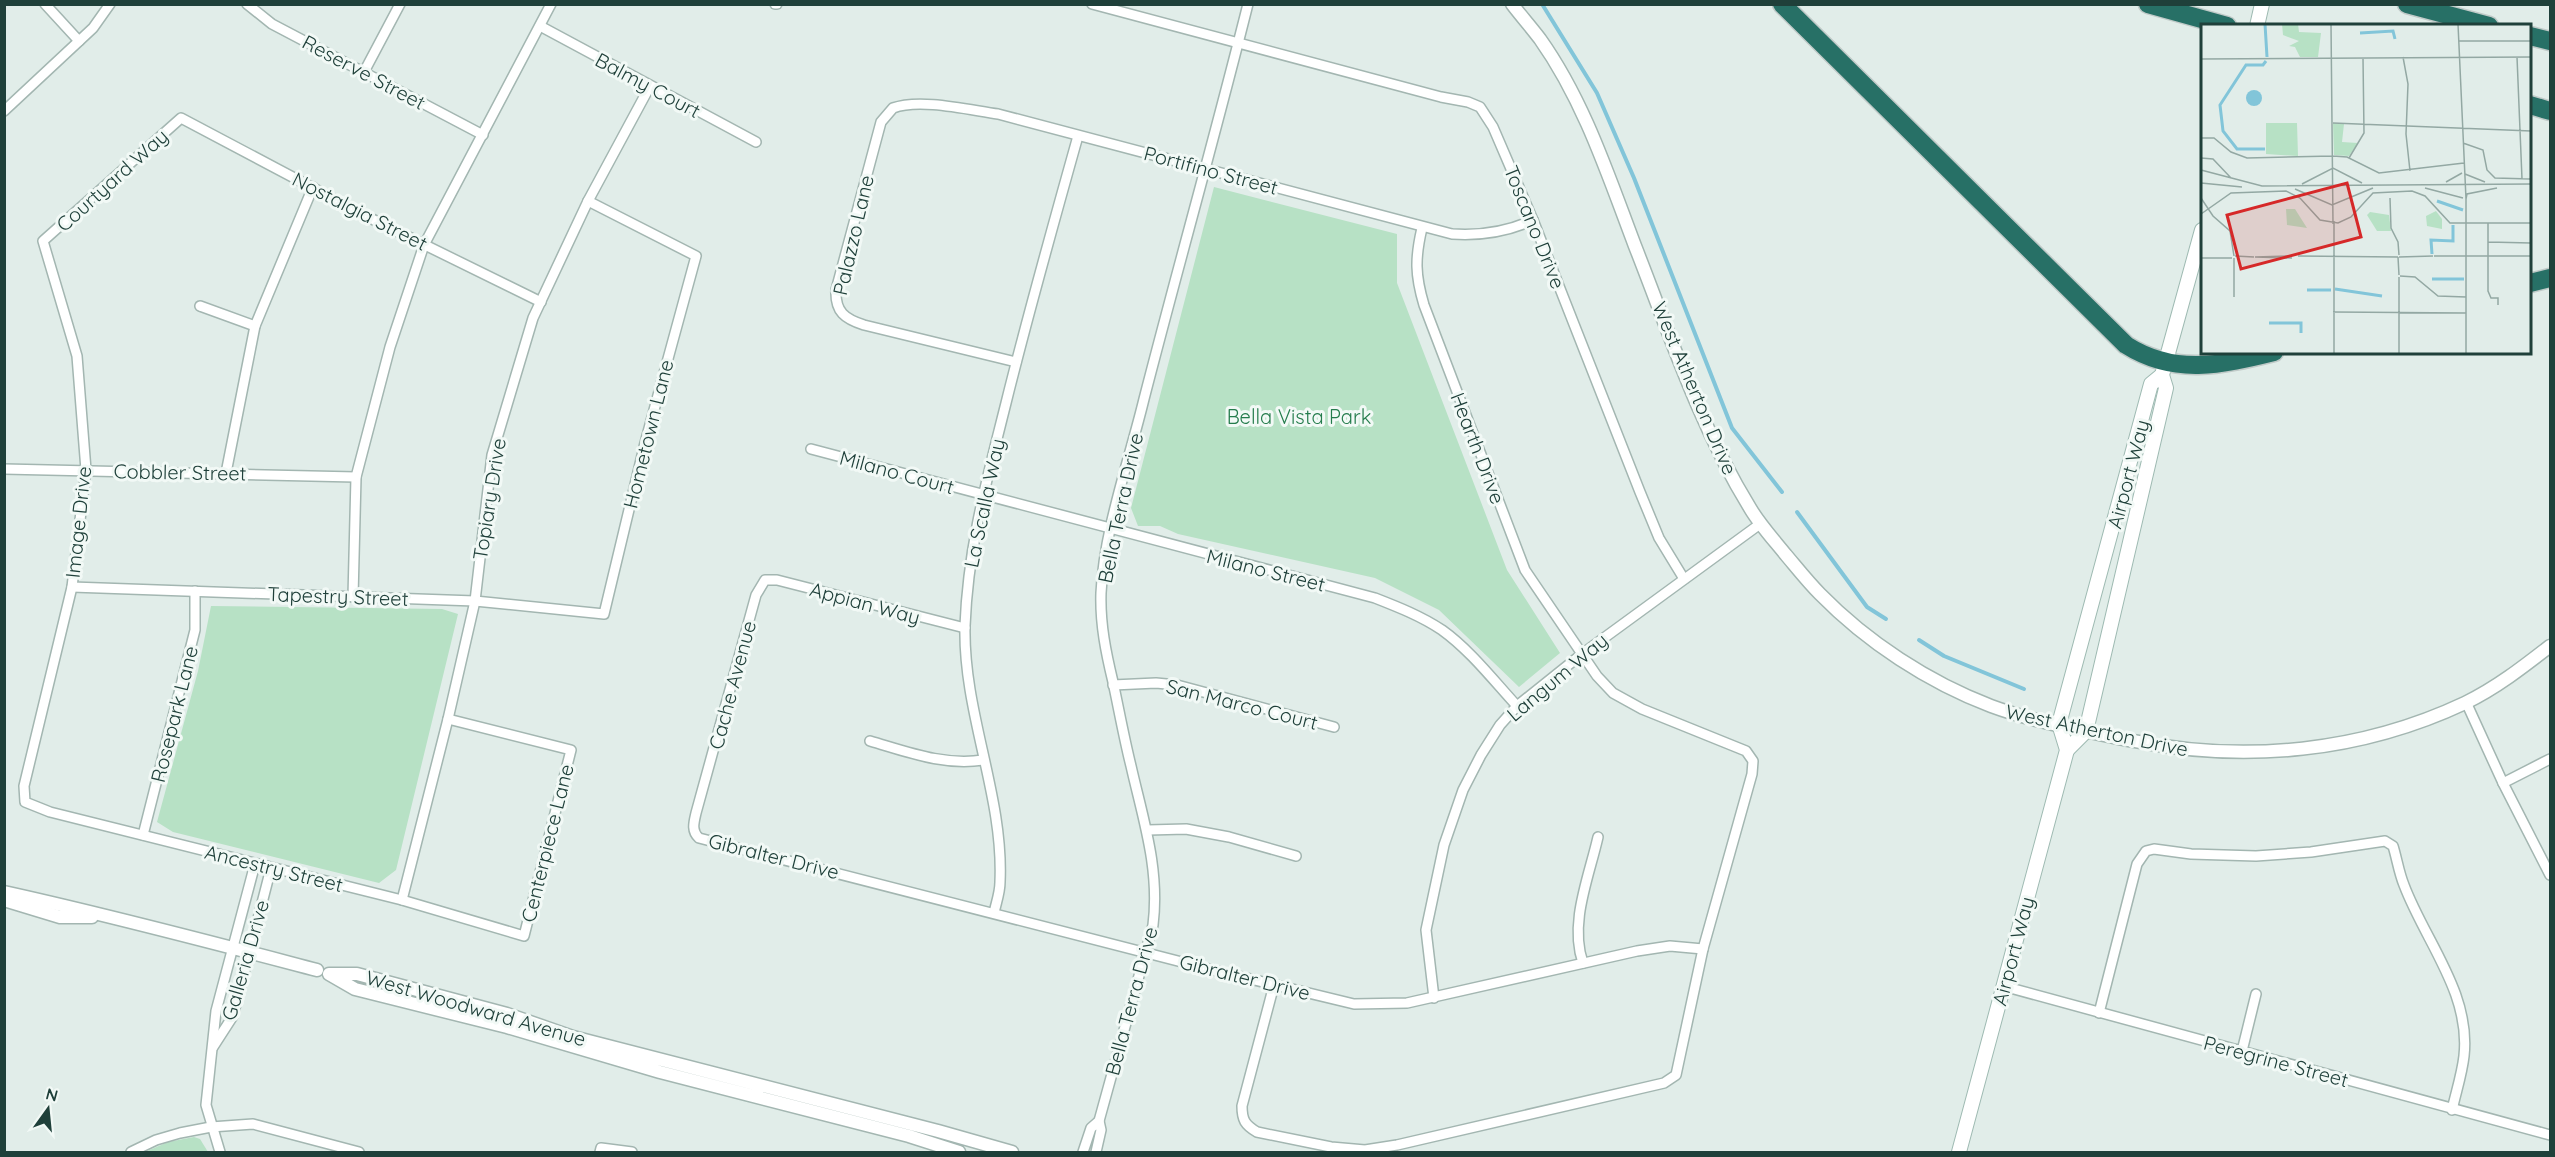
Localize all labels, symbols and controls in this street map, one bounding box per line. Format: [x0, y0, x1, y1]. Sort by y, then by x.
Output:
inset map [2201, 24, 2531, 354]
street label: Reserve Street [298, 29, 430, 115]
street label: Balmy Court [591, 47, 705, 123]
street label: Courtyard Way [51, 123, 173, 237]
street label: Portifino Street [1141, 140, 1281, 200]
street label: Toscano Drive [1499, 162, 1571, 292]
street label: Nostalgia Street [288, 166, 432, 256]
street label: Palazzo Lane [827, 172, 879, 298]
street label: West Atherton Drive [1647, 298, 1743, 478]
street label: Hometown Lane [617, 357, 679, 511]
street label: Hearth Drive [1445, 389, 1511, 507]
park label: Bella Vista Park [1227, 404, 1371, 429]
street label: Airport Way [2101, 417, 2155, 531]
street label: Bella Terra Drive [1092, 431, 1148, 585]
street label: Topiary Drive [467, 436, 511, 562]
street label: La Scalla Way [958, 436, 1010, 570]
street label: Milano Court [837, 445, 957, 499]
street label: Cobbler Street [113, 458, 247, 486]
street label: Image Drive [60, 465, 96, 579]
street label: Milano Street [1204, 543, 1328, 597]
street label: Appian Way [807, 576, 923, 630]
street label: Tapestry Street [267, 581, 409, 611]
street label: Cache Avenue [703, 618, 761, 752]
street label: Langum Way [1501, 627, 1613, 727]
street label: Rosepark Lane [145, 643, 203, 785]
street label: San Marco Court [1164, 673, 1321, 735]
street label: West Atherton Drive [2004, 698, 2190, 762]
street label: Centerpiece Lane [515, 761, 579, 925]
street label: Gibralter Drive [706, 828, 842, 884]
street label: Ancestry Street [202, 839, 346, 897]
street label: Airport Way [1986, 894, 2040, 1008]
street label: Galleria Drive [216, 897, 274, 1023]
street label: Bella Terra Drive [1099, 924, 1163, 1078]
street label: Gibralter Drive [1177, 949, 1313, 1005]
street label: West Woodward Avenue [363, 965, 589, 1051]
street label: Peregrine Street [2201, 1030, 2351, 1092]
north arrow [18, 1079, 78, 1139]
text: N [44, 1083, 60, 1106]

